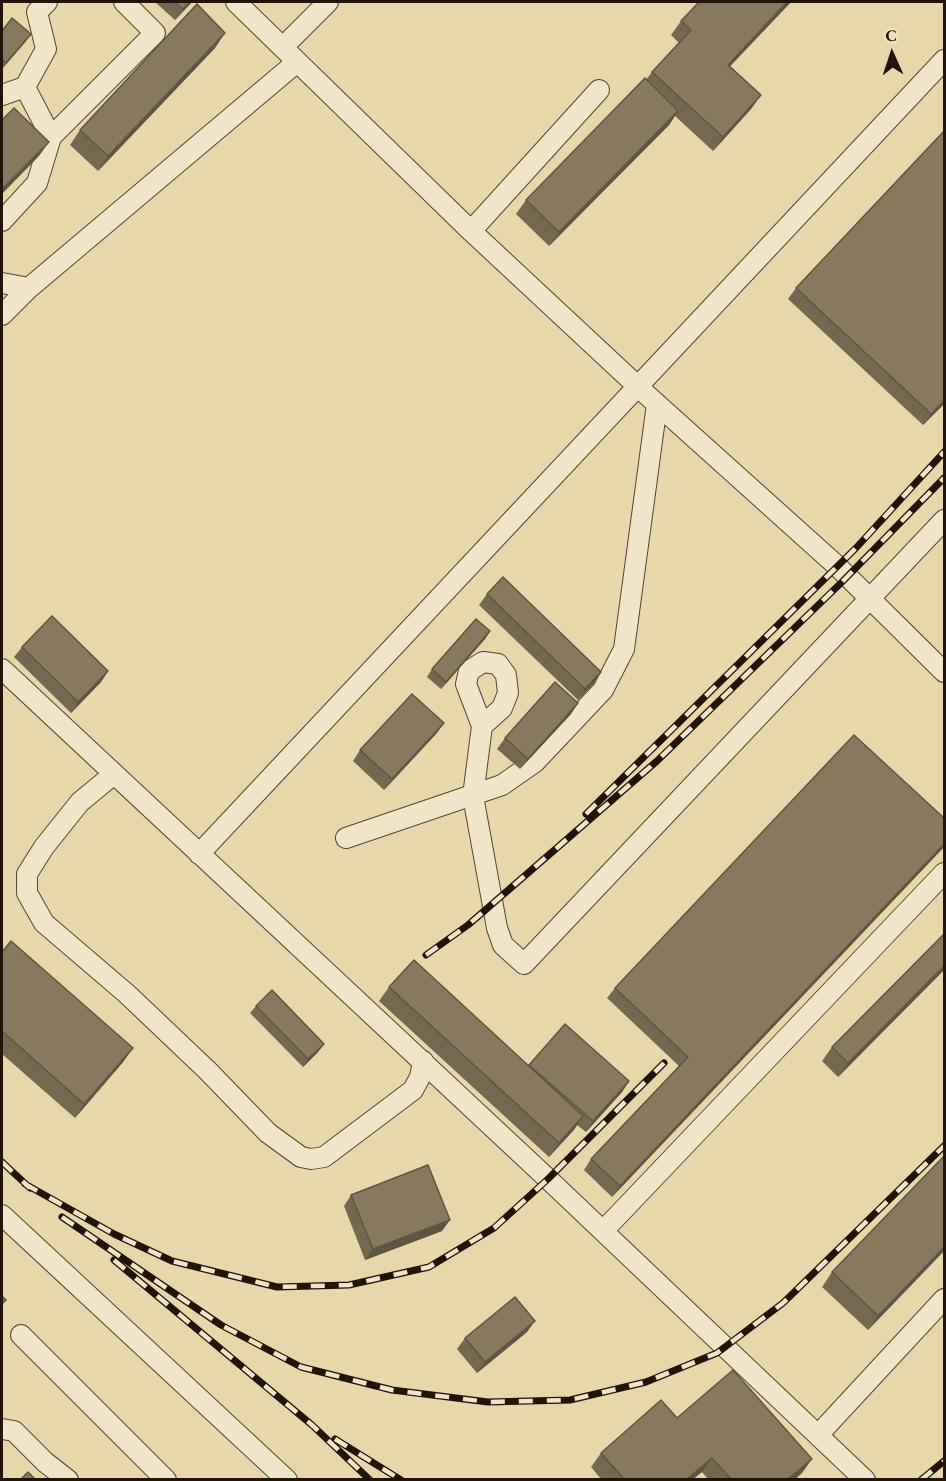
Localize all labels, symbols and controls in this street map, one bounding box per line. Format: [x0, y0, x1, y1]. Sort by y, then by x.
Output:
north arrow [862, 24, 922, 84]
text: С [885, 25, 897, 46]

